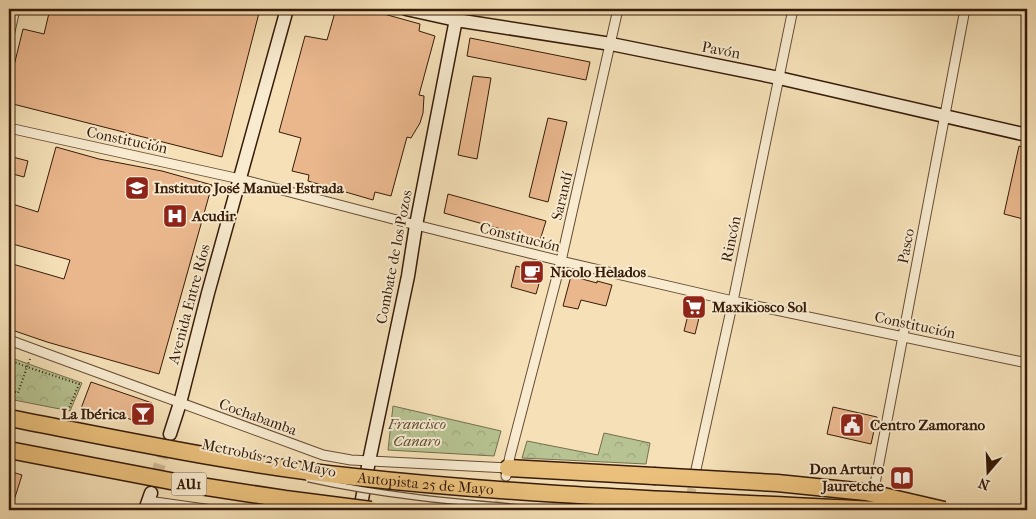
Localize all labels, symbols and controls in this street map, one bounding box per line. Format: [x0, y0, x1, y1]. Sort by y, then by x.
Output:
street label: Pavón [700, 37, 742, 63]
street label: Constitución [85, 123, 169, 157]
street label: Sarandí [548, 169, 576, 222]
school or university icon: Instituto José Manuel Estrada [124, 175, 150, 201]
place label: Instituto José Manuel Estrada [154, 179, 345, 197]
street label: Combate de los Pozos [372, 188, 416, 326]
hospital icon: Acudir [162, 203, 188, 229]
place label: Acudir [191, 207, 236, 225]
street label: Rincón [717, 214, 745, 264]
street label: Constitución [478, 218, 562, 256]
street label: Pasco [894, 226, 918, 265]
street label: Avenida Entre Ríos [164, 241, 214, 367]
cafe icon: Nicolo Helados [519, 259, 545, 285]
place label: Nicolo Helados [550, 263, 646, 281]
supermarket icon: Maxikiosco Sol [681, 294, 707, 320]
place label: Maxikiosco Sol [711, 298, 808, 316]
street label: Constitución [873, 308, 957, 342]
street label: Cochabamba [217, 395, 300, 440]
bar icon: La Ibérica [130, 401, 156, 427]
place label: La Ibérica [61, 405, 127, 423]
public building icon: Centro Zamorano [839, 412, 865, 438]
park label: Francisco Canaro [387, 415, 446, 450]
place label: Centro Zamorano [870, 416, 986, 434]
street label: Metrobús 25 de Mayo [200, 435, 338, 481]
north arrow [964, 446, 1014, 496]
place label: Don Arturo Jauretche [809, 460, 885, 495]
library icon: Don Arturo Jauretche [889, 465, 915, 491]
street label: Autopista 25 de Mayo [356, 468, 495, 499]
road number: AU1 [172, 472, 206, 496]
text: N [976, 474, 992, 494]

